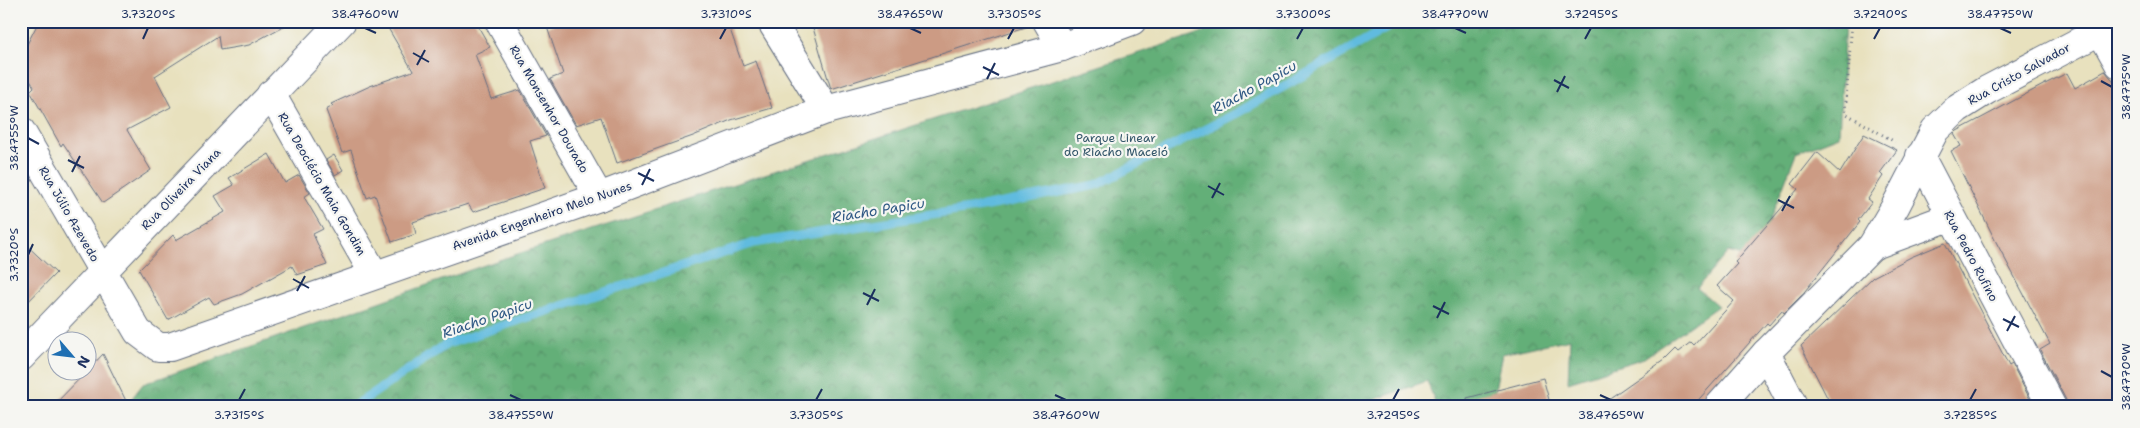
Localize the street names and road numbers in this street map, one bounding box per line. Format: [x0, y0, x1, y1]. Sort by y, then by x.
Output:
street label: Rua Cristo Salvador [1965, 39, 2073, 109]
street label: Rua Monsenhor Dourado [506, 42, 592, 176]
street label: Rua Deoclécio Maia Gondim [274, 110, 370, 258]
street label: Rua Oliveira Viana [138, 144, 225, 233]
street label: Rua Júlio Azevedo [35, 163, 103, 265]
street label: Avenida Engenheiro Melo Nunes [450, 178, 634, 254]
street label: Rua Pedro Rufino [1940, 208, 2002, 304]

